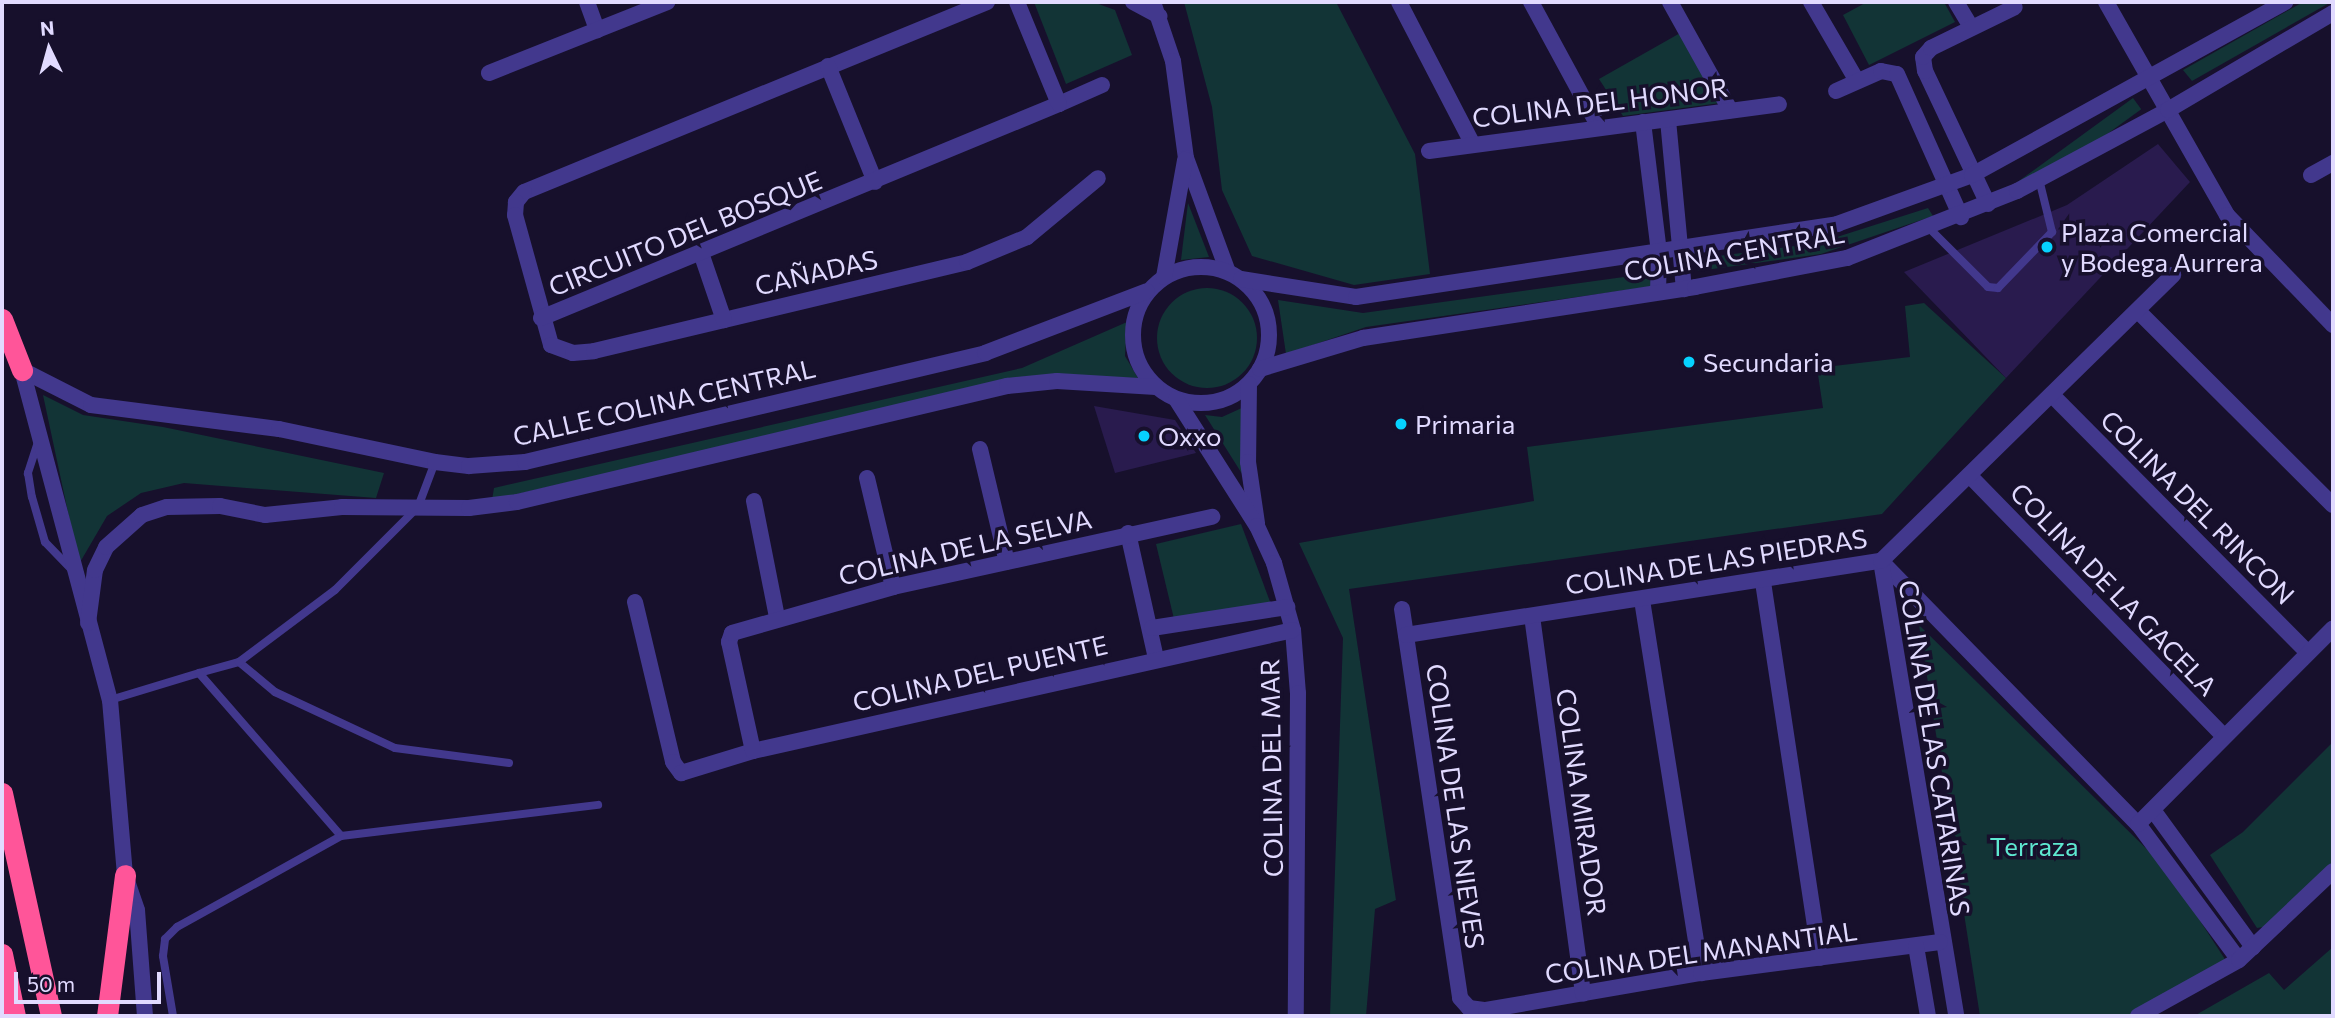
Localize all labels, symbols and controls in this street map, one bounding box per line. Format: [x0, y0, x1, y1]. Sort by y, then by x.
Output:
north arrow [14, 14, 84, 84]
text: N [39, 16, 55, 40]
street label: COLINA DEL HONOR [1470, 71, 1730, 133]
street label: CIRCUITO DEL BOSQUE [544, 164, 826, 302]
place label: Plaza Comercial y Bodega Aurrera [2061, 216, 2263, 278]
street label: COLINA CENTRAL [1621, 217, 1847, 287]
marker: Plaza Comercial y Bodega Aurrera [2039, 239, 2055, 255]
street label: CAÑADAS [752, 243, 880, 301]
place label: Secundaria [1703, 346, 1834, 378]
street label: CALLE COLINA CENTRAL [510, 352, 818, 452]
marker: Secundaria [1681, 354, 1697, 370]
street label: COLINA DEL RINCON [2095, 404, 2301, 610]
place label: Primaria [1415, 408, 1515, 440]
marker: Primaria [1393, 416, 1409, 432]
place label: Oxxo [1158, 420, 1222, 452]
marker: Oxxo [1136, 428, 1152, 444]
street label: COLINA DE LA GACELA [2004, 476, 2224, 702]
street label: COLINA DE LA SELVA [836, 503, 1094, 591]
street label: COLINA DE LAS PIEDRAS [1563, 522, 1869, 600]
street label: COLINA DE LAS CATARINAS [1893, 578, 1977, 918]
street label: COLINA DEL PUENTE [850, 628, 1110, 718]
street label: COLINA DEL MAR [1253, 659, 1289, 877]
street label: COLINA DE LAS NIEVES [1421, 662, 1491, 950]
street label: COLINA MIRADOR [1551, 686, 1613, 918]
park label: Terraza [1989, 830, 2079, 862]
street label: COLINA DEL MANANTIAL [1543, 915, 1859, 989]
scale bar [18, 958, 164, 1002]
text: 50 m [27, 971, 75, 996]

